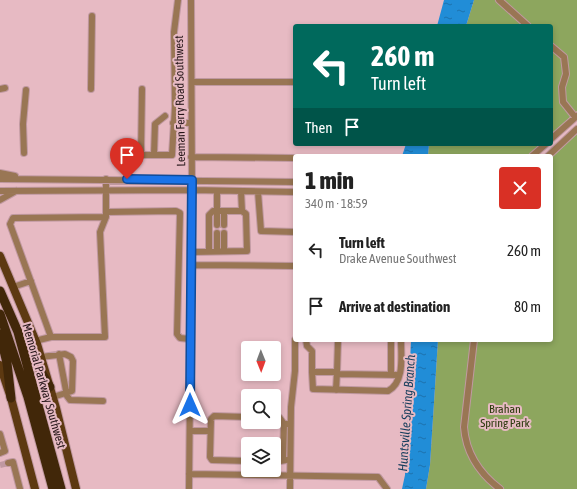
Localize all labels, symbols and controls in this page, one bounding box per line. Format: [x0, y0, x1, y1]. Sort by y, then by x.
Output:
street label: Leeman Ferry Road Southwest [172, 35, 188, 167]
icon: left [305, 40, 357, 92]
text: 260 m [371, 40, 434, 72]
text: Turn left [371, 73, 426, 94]
icon: arrive [341, 116, 363, 138]
text: Then [305, 119, 333, 136]
pin [110, 138, 144, 179]
icon: arrive [116, 144, 138, 166]
text: 1 min [305, 167, 354, 194]
button: close [499, 167, 541, 209]
text: 340 m · 18:59 [305, 196, 368, 211]
text: Turn left [339, 234, 385, 251]
icon: left [305, 239, 327, 261]
text: 260 m [507, 242, 541, 259]
text: Drake Avenue Southwest [339, 251, 457, 266]
icon: arrive [305, 295, 327, 317]
text: Arrive at destination [339, 298, 450, 315]
text: 80 m [514, 298, 541, 315]
street label: Memorial Parkway Southwest [19, 322, 69, 451]
north arrow [241, 341, 281, 381]
map controls [241, 341, 281, 477]
water label: Huntsville Spring Branch [395, 354, 418, 472]
position arrow [169, 384, 211, 426]
button: search [241, 389, 281, 429]
park label: Brahan Spring Park [480, 402, 531, 430]
button: layers [241, 437, 281, 477]

